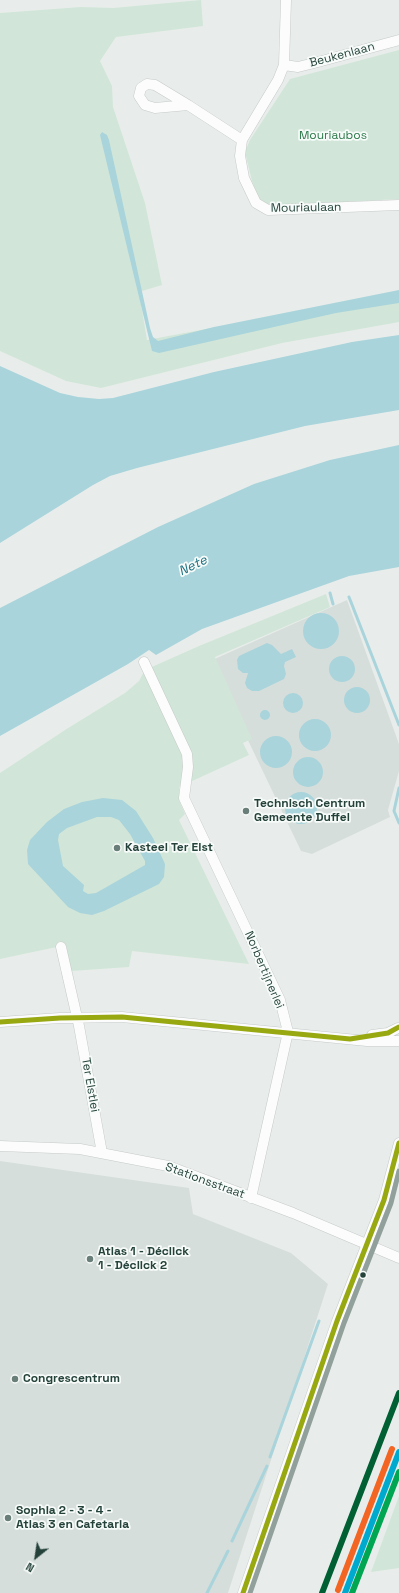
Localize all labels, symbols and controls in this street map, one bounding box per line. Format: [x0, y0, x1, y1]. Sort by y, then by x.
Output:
street label: Beukenlaan [308, 39, 376, 71]
park label: Mouriaubos [299, 129, 367, 143]
street label: Mouriaulaan [270, 200, 342, 216]
water label: Nete [176, 553, 210, 579]
place label: Technisch Centrum Gemeente Duffel [254, 797, 365, 825]
marker: Technisch Centrum Gemeente Duffel [241, 806, 251, 816]
place label: Kasteel Ter Elst [125, 841, 213, 855]
marker: Kasteel Ter Elst [112, 843, 122, 853]
street label: Norbertijnerlei [241, 929, 287, 1011]
street label: Ter Elstlei [78, 1057, 102, 1113]
street label: Stationsstraat [163, 1160, 247, 1202]
place label: Atlas 1 - Déclick 1 - Déclick 2 [98, 1245, 189, 1273]
marker: Atlas 1 - Déclick 1 - Déclick 2 [85, 1254, 95, 1264]
unlabelled marker [358, 1270, 368, 1280]
place label: Congrescentrum [23, 1372, 120, 1386]
marker: Congrescentrum [10, 1374, 20, 1384]
place label: Sophia 2 - 3 - 4 - Atlas 3 en Cafetaria [16, 1504, 129, 1532]
marker: Sophia 2 - 3 - 4 - Atlas 3 en Cafetaria [3, 1513, 13, 1523]
north arrow [16, 1537, 56, 1577]
text: N [23, 1559, 37, 1575]

